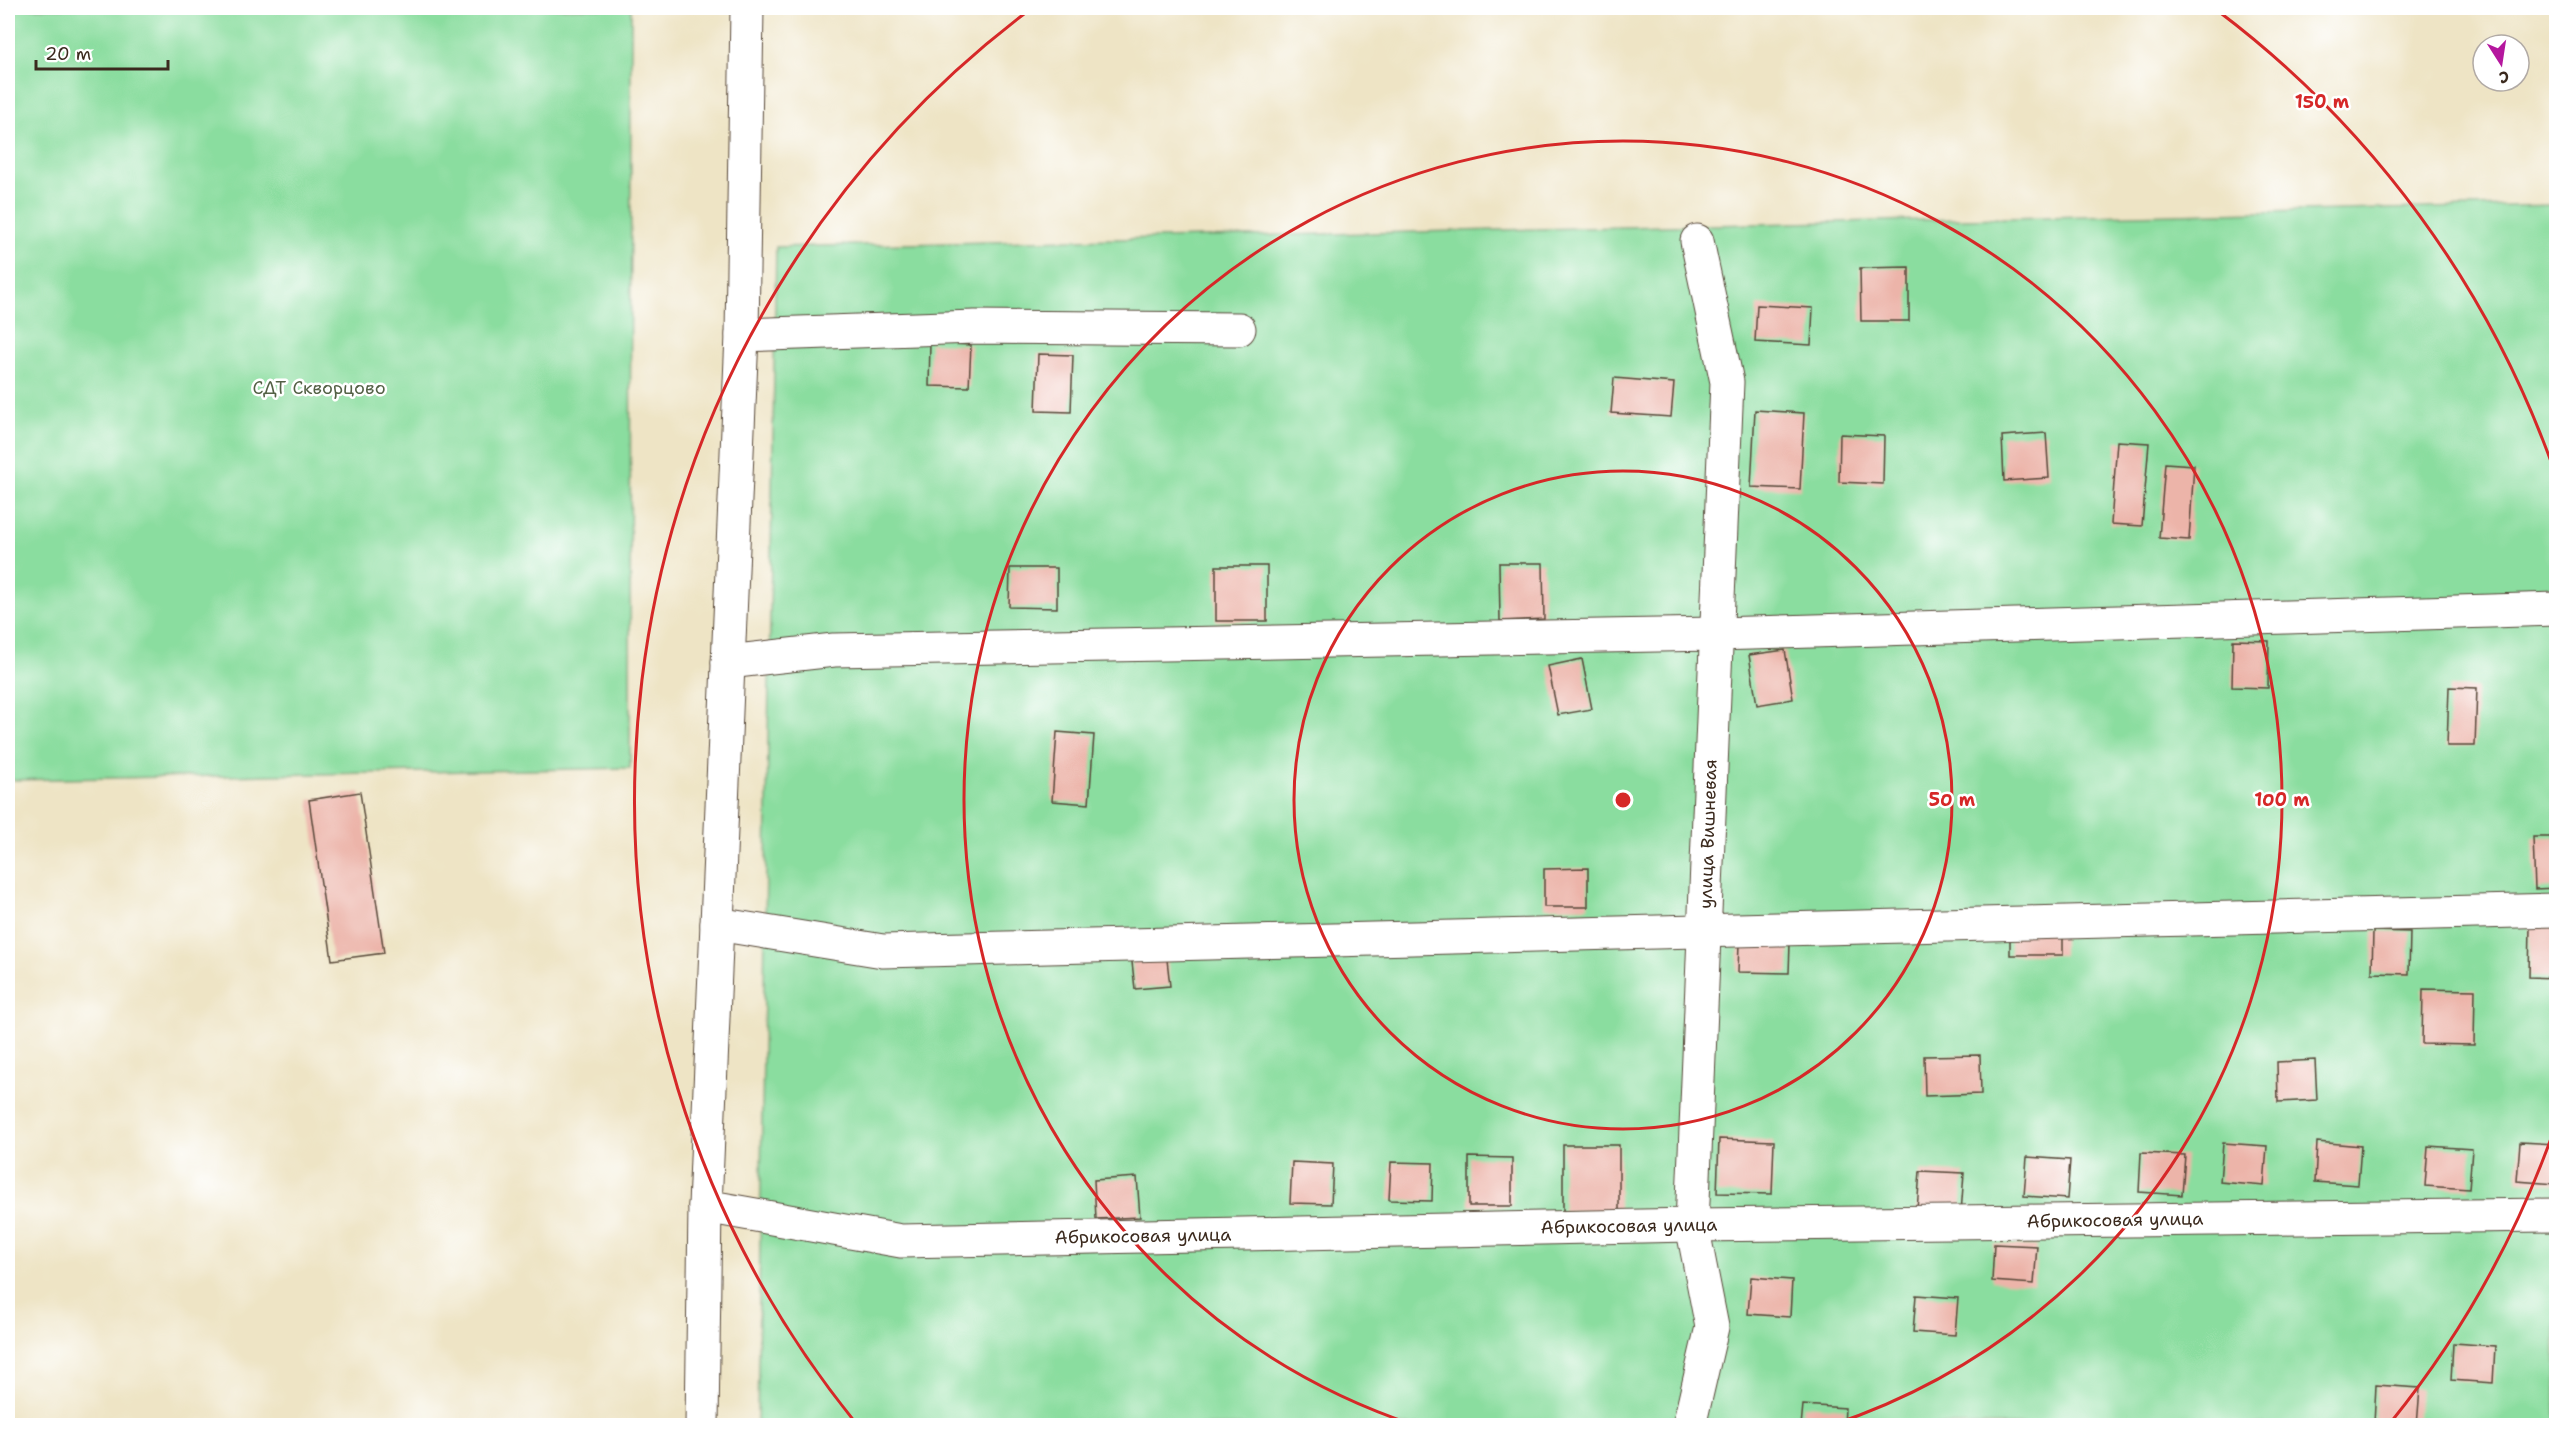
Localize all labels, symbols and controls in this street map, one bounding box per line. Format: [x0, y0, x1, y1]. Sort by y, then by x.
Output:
scale bar [36, 33, 168, 71]
north arrow [2471, 33, 2531, 93]
text: 20 m [45, 42, 91, 66]
text: С [2497, 66, 2511, 89]
text: 150 m [2295, 90, 2350, 114]
park label: СДТ Скворцово [252, 376, 386, 400]
street label: улица Вишневая [1693, 759, 1723, 909]
text: 50 m [1929, 788, 1976, 812]
text: 100 m [2254, 788, 2310, 812]
centre of rings [1613, 790, 1633, 810]
street label: Абрикосовая улица [2026, 1206, 2204, 1234]
street label: Абрикосовая улица [1540, 1212, 1718, 1240]
street label: Абрикосовая улица [1054, 1222, 1232, 1250]

